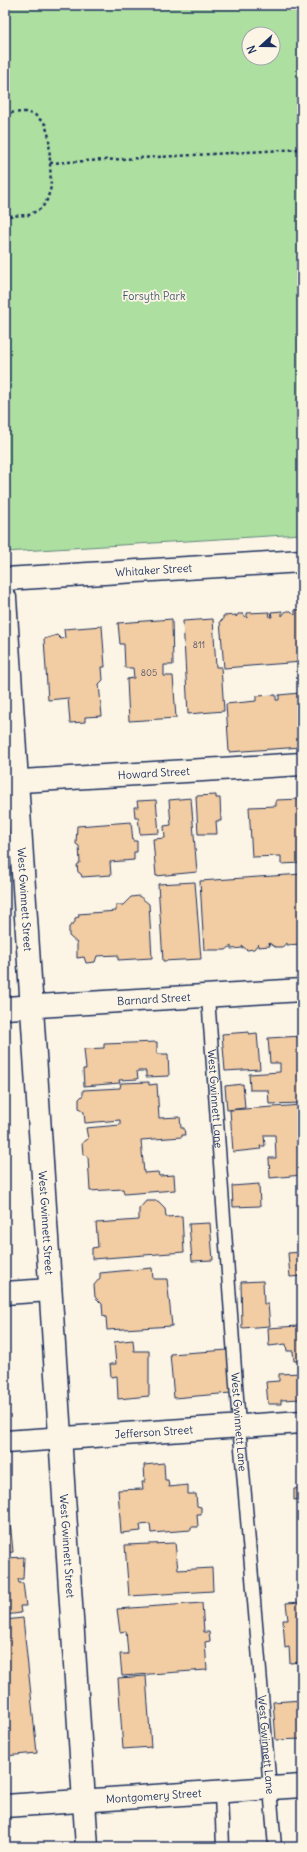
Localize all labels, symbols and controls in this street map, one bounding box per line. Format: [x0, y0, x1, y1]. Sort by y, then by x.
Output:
north arrow [241, 26, 281, 66]
text: N [244, 44, 260, 56]
park label: Forsyth Park [122, 289, 186, 303]
street label: Whitaker Street [115, 561, 193, 579]
house number: 811 [193, 639, 205, 650]
house number: 805 [141, 667, 157, 678]
street label: Howard Street [117, 764, 190, 782]
street label: West Gwinnett Street [14, 847, 35, 952]
street label: Barnard Street [117, 990, 191, 1008]
street label: West Gwinnett Lane [205, 1049, 226, 1149]
street label: West Gwinnett Street [36, 1170, 56, 1275]
street label: West Gwinnett Lane [228, 1372, 250, 1472]
street label: Jefferson Street [114, 1422, 194, 1442]
street label: West Gwinnett Street [57, 1494, 78, 1599]
street label: West Gwinnett Lane [255, 1695, 277, 1795]
street label: Montgomery Street [105, 1786, 202, 1806]

